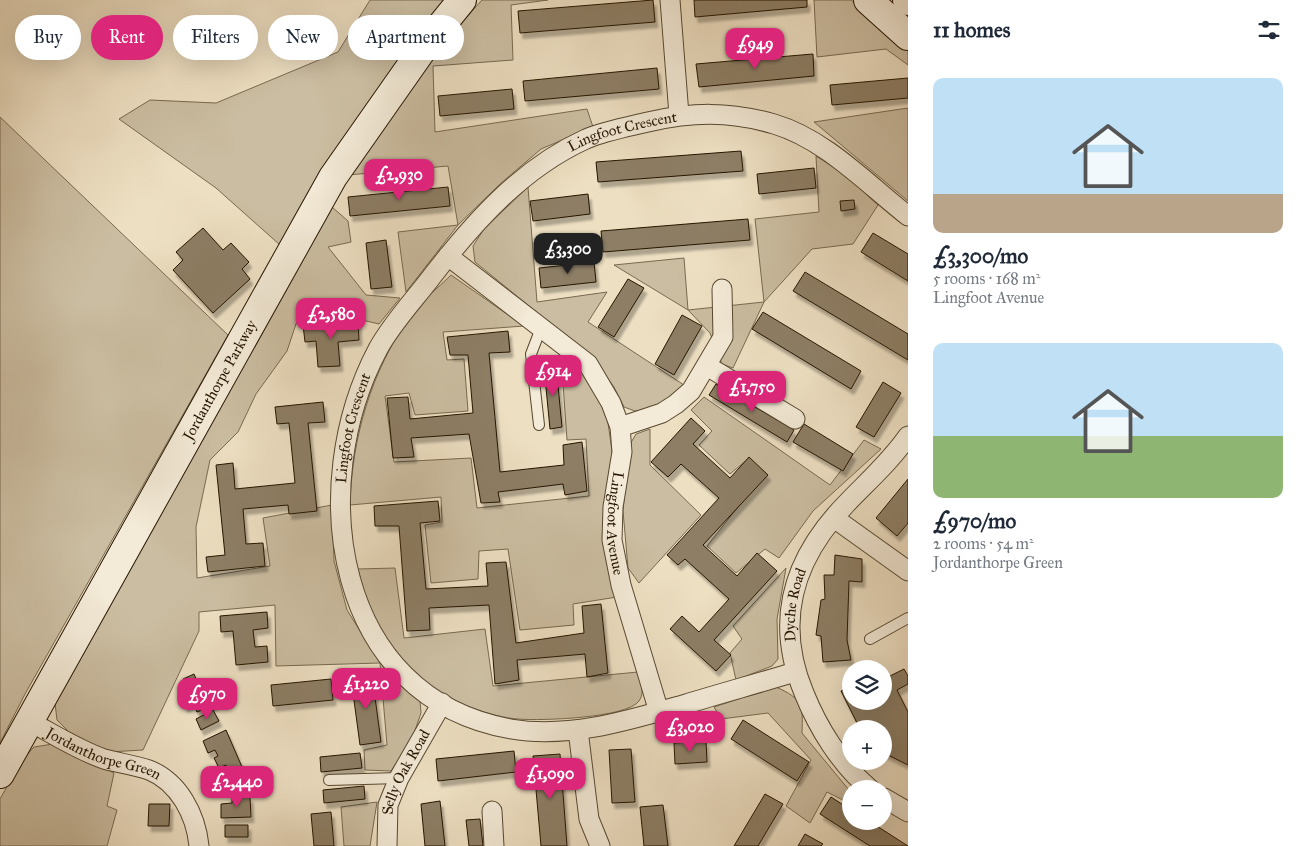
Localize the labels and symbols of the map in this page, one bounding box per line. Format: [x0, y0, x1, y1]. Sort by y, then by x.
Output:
pin: £949 [725, 28, 785, 70]
street label: Lingfoot Crescent [565, 108, 679, 155]
pin: £2,930 [358, 158, 440, 201]
pin: £3,300 [527, 232, 609, 275]
pin: £2,580 [290, 298, 372, 340]
street label: Jordanthorpe Parkway [178, 316, 261, 446]
pin: £914 [523, 354, 583, 397]
street label: Lingfoot Crescent [332, 370, 375, 484]
pin: £1,750 [711, 370, 793, 413]
street label: Lingfoot Avenue [603, 470, 628, 577]
street label: Dyche Road [781, 565, 810, 643]
pin: £1,220 [325, 668, 407, 710]
pin: £970 [177, 678, 237, 720]
pin: £3,020 [649, 710, 731, 753]
street label: Jordanthorpe Green [41, 722, 165, 783]
street label: Selly Oak Road [379, 726, 434, 815]
pin: £1,090 [509, 758, 591, 800]
pin: £2,440 [196, 766, 278, 808]

